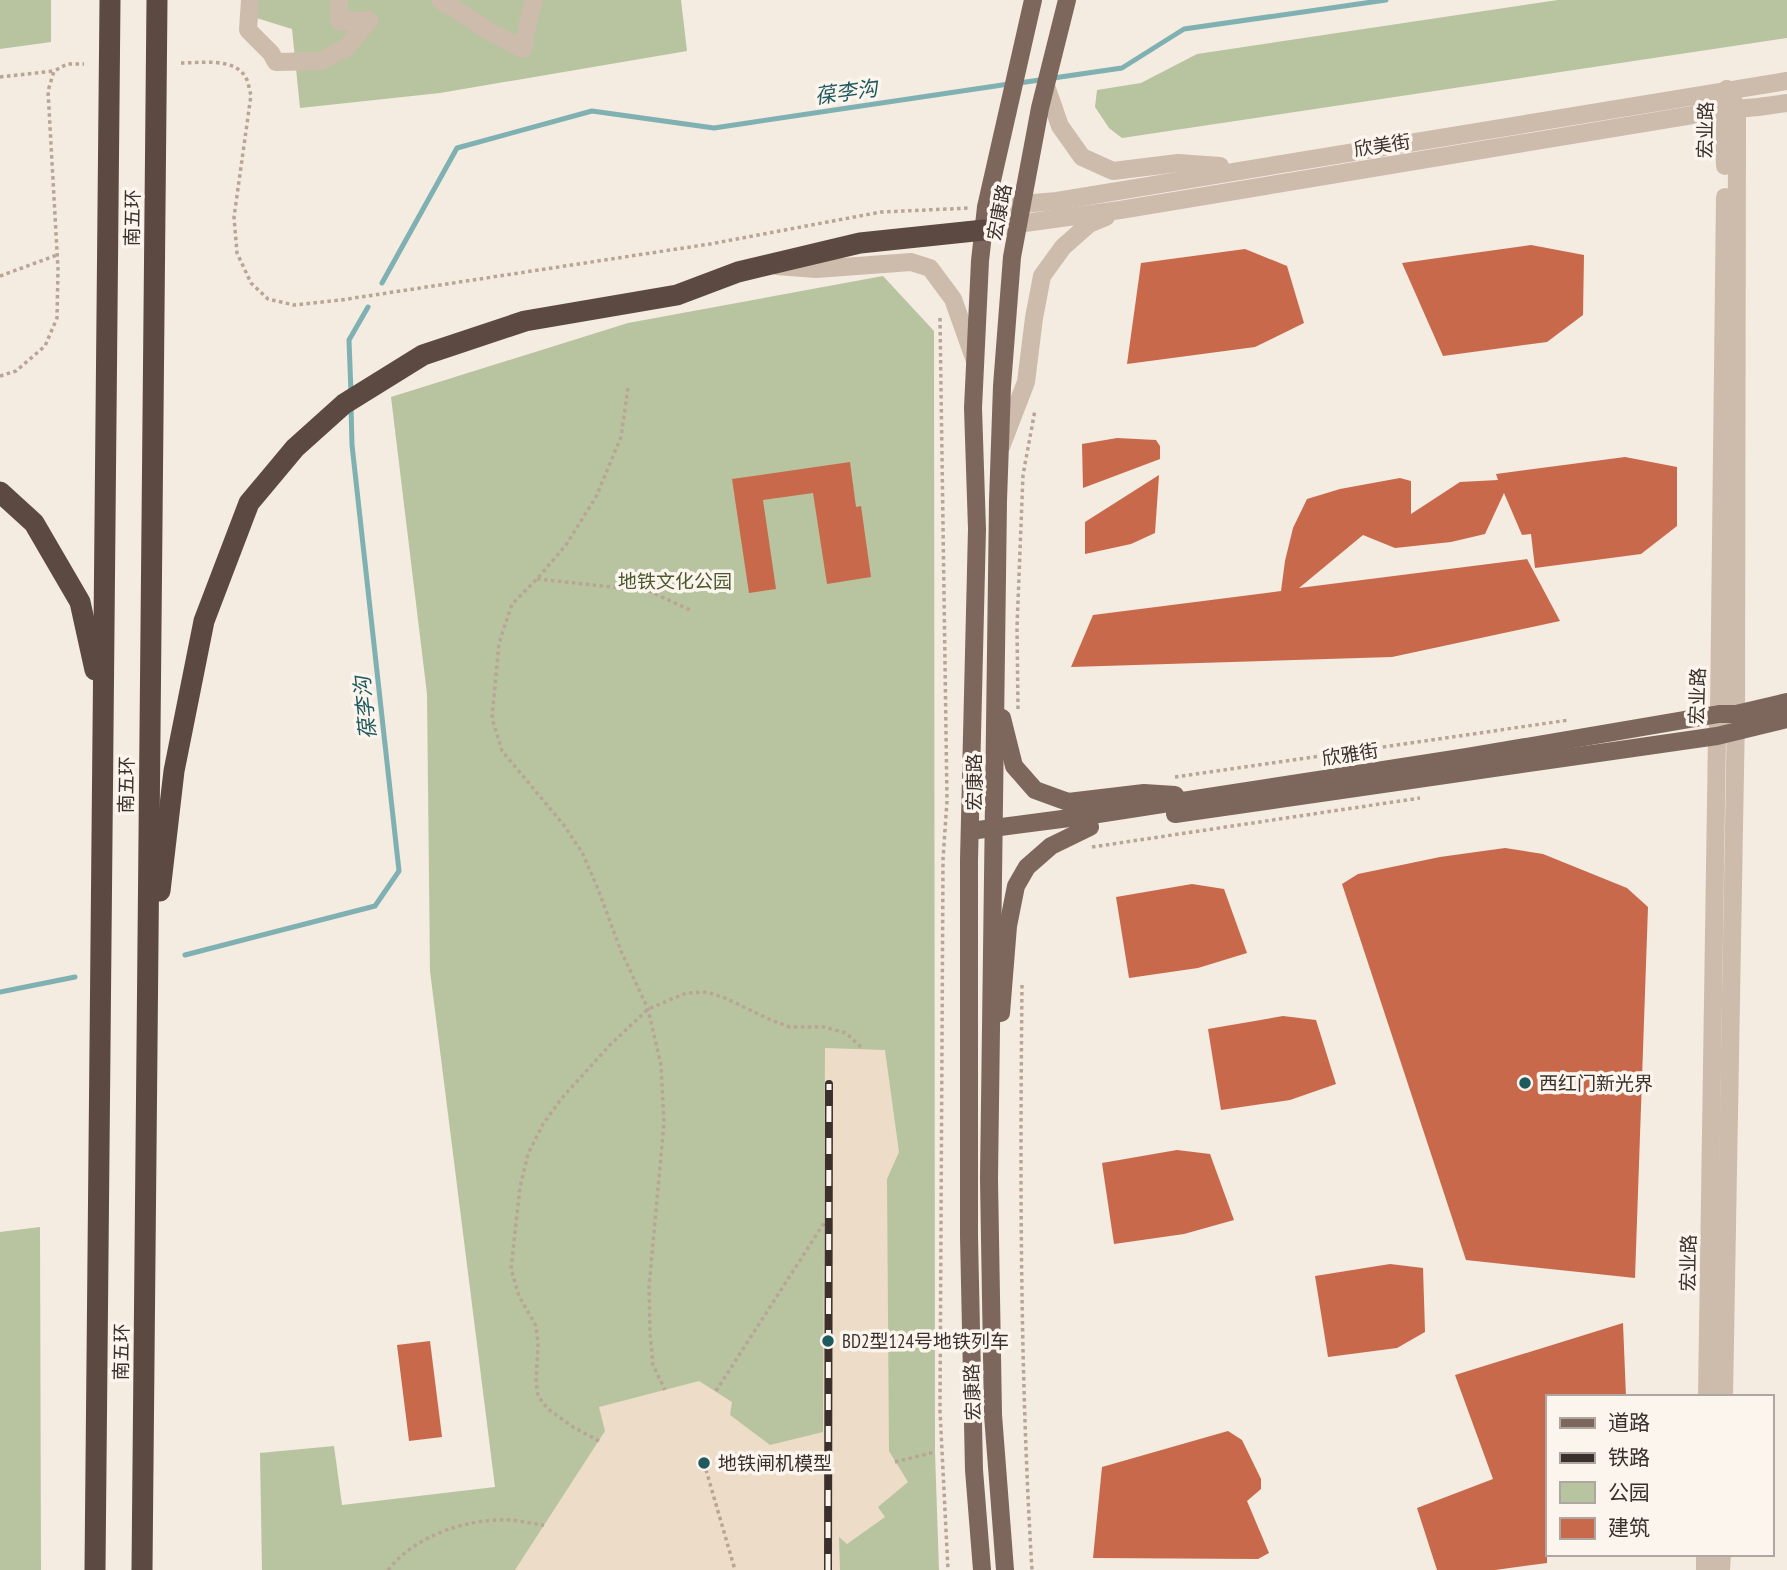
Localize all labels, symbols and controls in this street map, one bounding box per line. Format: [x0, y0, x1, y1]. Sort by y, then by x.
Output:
water label: 葆李沟 [813, 74, 881, 110]
street label: 宏业路 [1693, 101, 1717, 159]
street label: 欣美街 [1352, 129, 1412, 161]
street label: 宏康路 [982, 182, 1016, 242]
street label: 南五环 [120, 189, 144, 247]
park label: 地铁文化公园 [618, 569, 732, 593]
street label: 宏业路 [1684, 667, 1710, 725]
water label: 葆李沟 [348, 673, 382, 741]
street label: 欣雅街 [1320, 738, 1380, 770]
street label: 宏康路 [962, 753, 986, 811]
street label: 南五环 [114, 756, 138, 814]
place label: 西红门新光界 [1539, 1071, 1653, 1095]
marker: 西红门新光界 [1517, 1075, 1533, 1091]
street label: 宏业路 [1676, 1234, 1700, 1292]
street label: 南五环 [109, 1323, 133, 1381]
place label: BD2型124号地铁列车 [842, 1329, 1009, 1353]
marker: BD2型124号地铁列车 [820, 1333, 836, 1349]
street label: 宏康路 [959, 1363, 985, 1421]
legend [1546, 1395, 1773, 1556]
text: 道路 [1608, 1409, 1650, 1436]
text: 铁路 [1608, 1444, 1650, 1471]
place label: 地铁闸机模型 [718, 1451, 832, 1475]
marker: 地铁闸机模型 [696, 1455, 712, 1471]
text: 公园 [1608, 1479, 1650, 1506]
text: 建筑 [1608, 1514, 1650, 1541]

